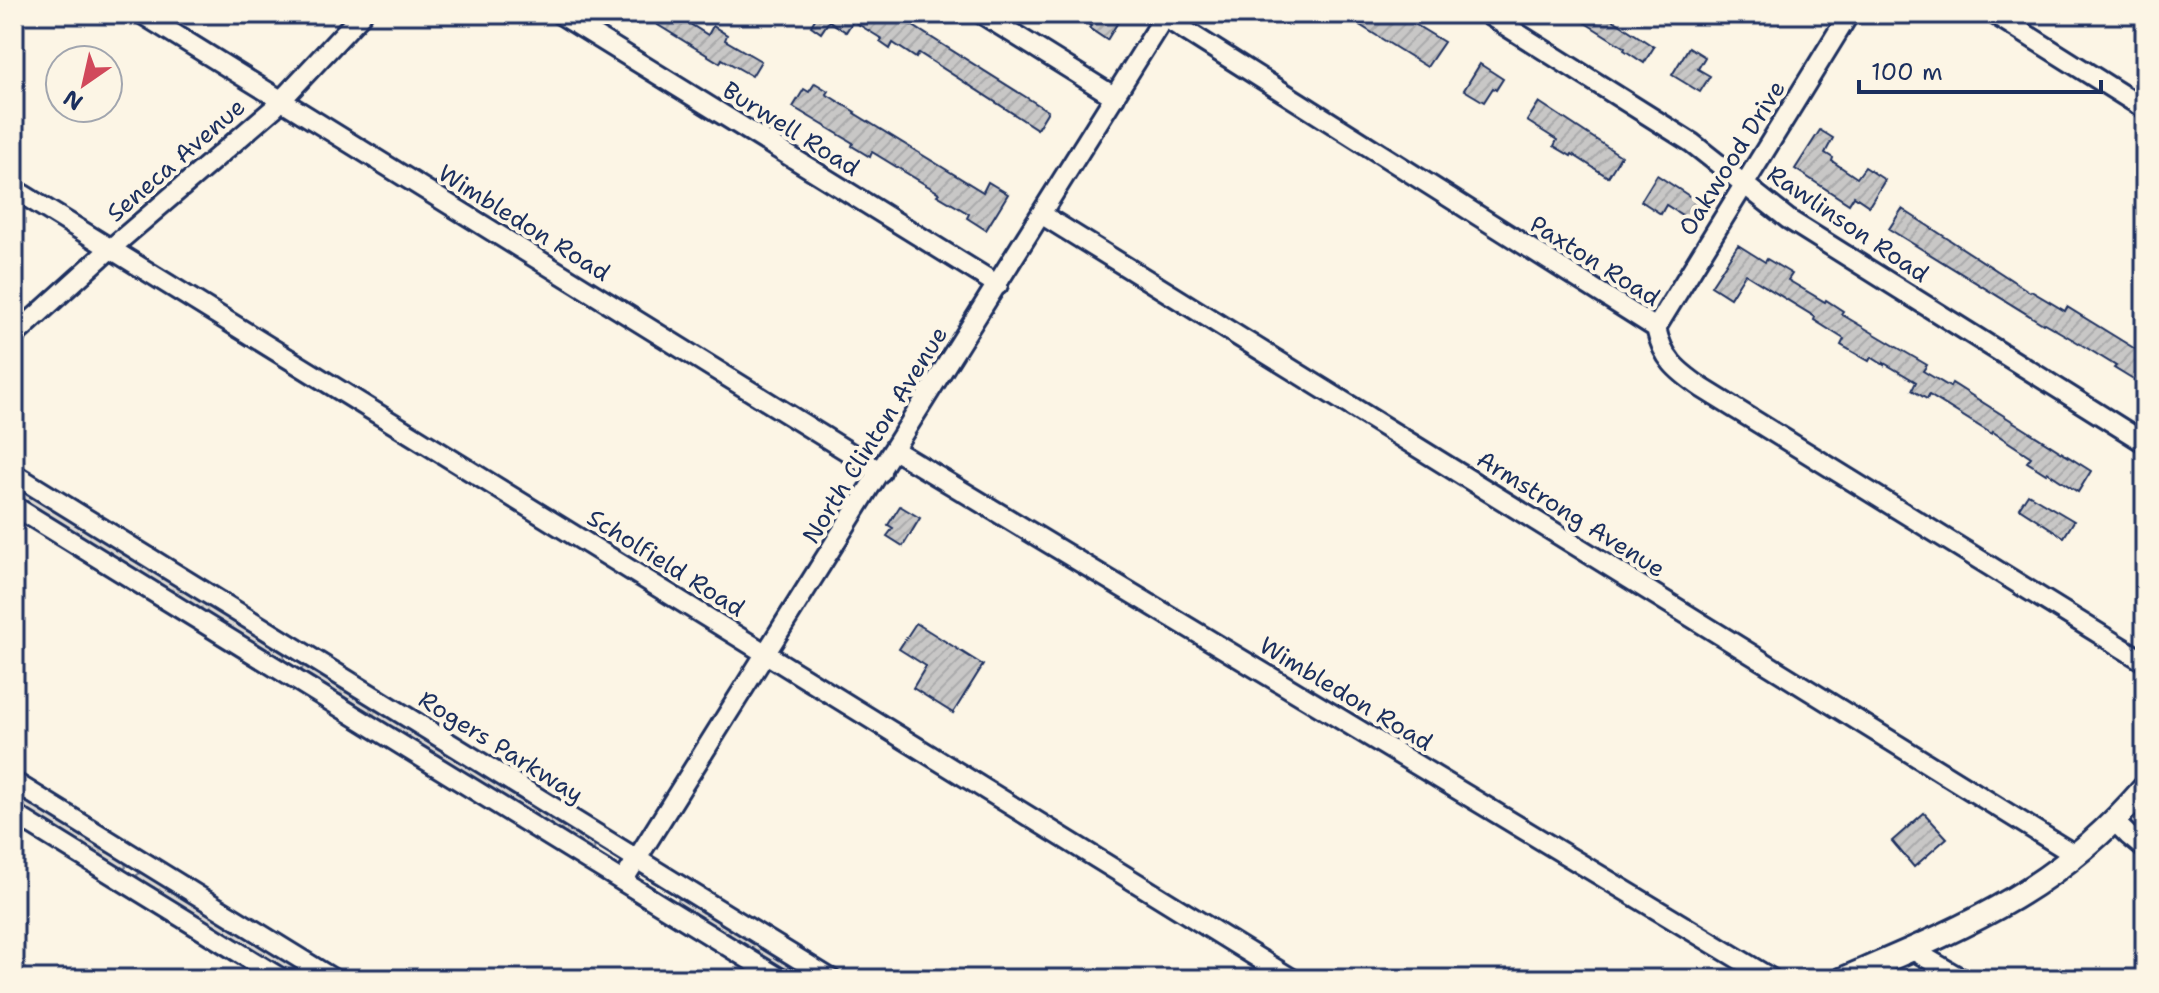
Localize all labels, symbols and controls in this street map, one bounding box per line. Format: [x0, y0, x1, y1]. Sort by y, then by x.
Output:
north arrow [44, 44, 124, 124]
scale bar [1859, 44, 2101, 94]
text: 100 m [1871, 56, 1943, 88]
street label: Burwell Road [716, 74, 866, 184]
street label: Oakwood Drive [1671, 74, 1793, 242]
text: N [58, 83, 88, 117]
street label: Seneca Avenue [100, 91, 252, 229]
street label: Wimbledon Road [432, 157, 616, 289]
street label: Rawlinson Road [1761, 158, 1935, 290]
street label: Paxton Road [1524, 208, 1666, 314]
street label: North Clinton Avenue [795, 320, 955, 550]
street label: Armstrong Avenue [1471, 443, 1671, 585]
street label: Scholfield Road [581, 502, 751, 624]
street label: Wimbledon Road [1253, 630, 1439, 758]
street label: Rogers Parkway [413, 683, 589, 811]

